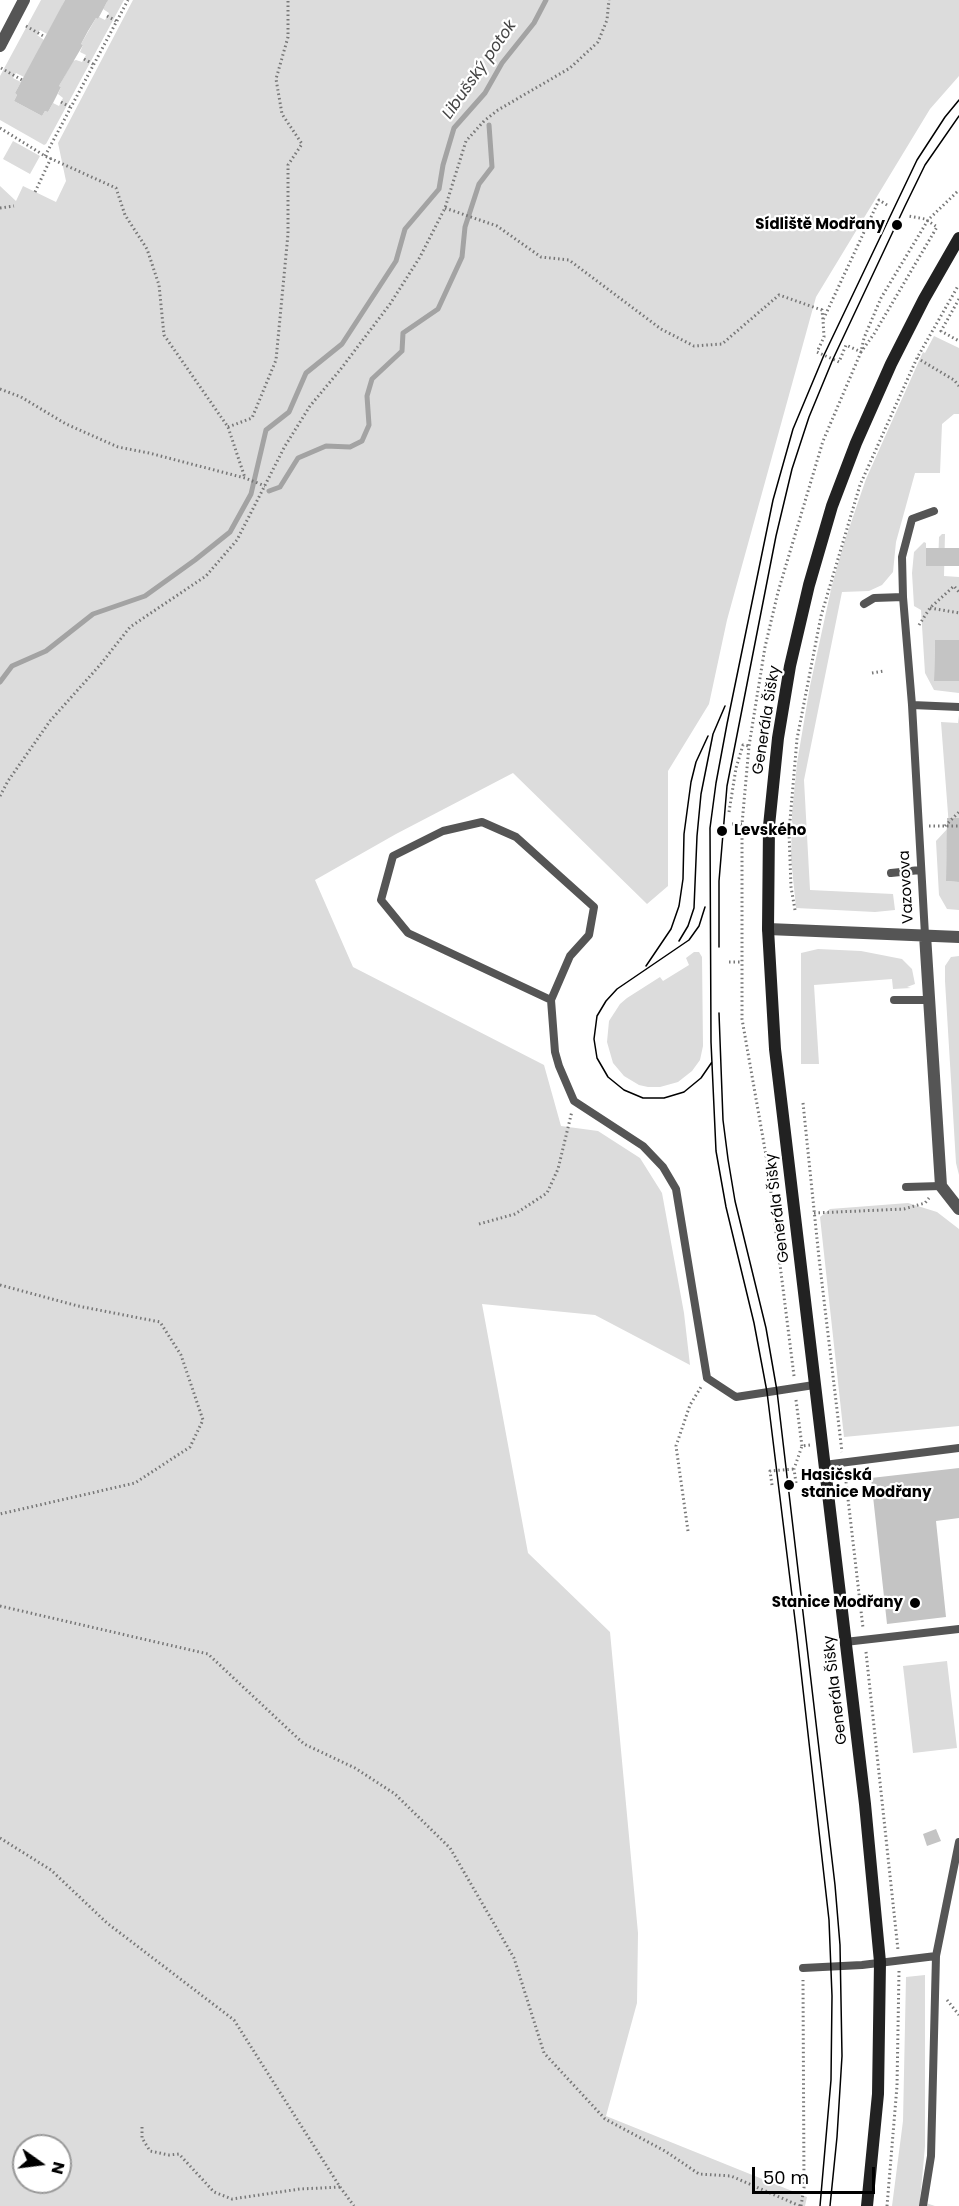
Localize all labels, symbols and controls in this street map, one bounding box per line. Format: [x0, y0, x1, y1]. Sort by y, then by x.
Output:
water label: Libušský potok [439, 17, 521, 123]
place label: Sídliště Modřany [755, 216, 885, 234]
marker: Sídliště Modřany [890, 218, 904, 232]
street label: Generála Šišky [750, 664, 784, 776]
place label: Levského [734, 822, 806, 840]
marker: Levského [715, 824, 729, 838]
street label: Vazovova [896, 850, 918, 924]
street label: Generála Šišky [762, 1152, 794, 1264]
place label: Hasičská stanice Modřany [801, 1467, 931, 1502]
marker: Hasičská stanice Modřany [782, 1478, 796, 1492]
place label: Stanice Modřany [772, 1594, 903, 1612]
marker: Stanice Modřany [908, 1596, 922, 1610]
street label: Generála Šišky [820, 1634, 852, 1746]
north arrow [12, 2134, 72, 2194]
scale bar [755, 2155, 878, 2193]
text: N [45, 2159, 71, 2177]
text: 50 m [763, 2165, 809, 2190]

